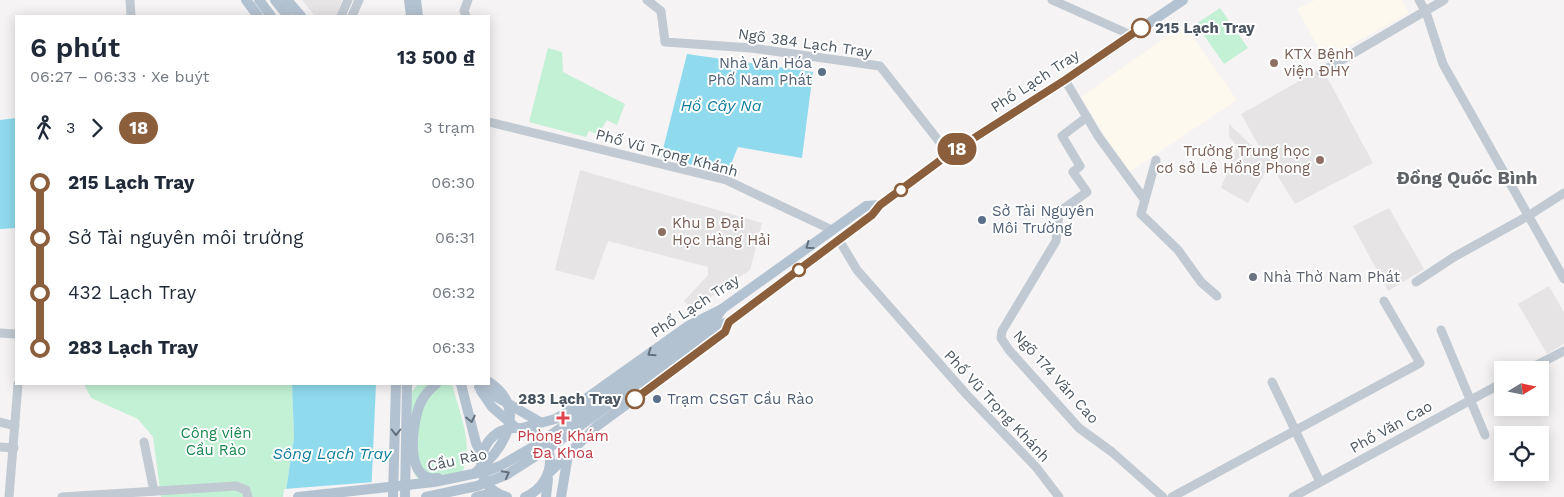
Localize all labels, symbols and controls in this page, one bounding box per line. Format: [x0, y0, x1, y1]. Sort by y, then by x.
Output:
marker: 215 Lạch Tray [1131, 18, 1151, 38]
place label: 215 Lạch Tray [1155, 19, 1255, 37]
street label: Ngõ 384 Lạch Tray [737, 25, 873, 61]
text: 6 phút [30, 31, 120, 64]
street label: Phố Lạch Tray [987, 45, 1083, 116]
place label: KTX Bệnh viện ĐHY [1284, 45, 1354, 80]
text: 13 500 ₫ [397, 46, 475, 69]
place label: Nhà Văn Hóa Phố Nam Phát [708, 54, 813, 89]
marker: KTX Bệnh viện ĐHY [1268, 57, 1280, 69]
marker: Nhà Văn Hóa Phố Nam Phát [816, 66, 828, 78]
text: 06:27 – 06:33 · Xe buýt [30, 67, 209, 86]
water label: Hồ Cây Na [680, 96, 762, 115]
icon: walk [30, 114, 58, 142]
icon: forward [83, 114, 111, 142]
text: 18 [129, 117, 148, 138]
text: 3 [66, 118, 75, 137]
text: 3 trạm [423, 118, 475, 137]
street label: Phố Vũ Trọng Khánh [594, 125, 740, 181]
line badge: 18 [934, 133, 980, 165]
text: 18 [947, 138, 967, 159]
place label: Trường Trung học cơ sở Lê Hồng Phong [1156, 142, 1310, 177]
marker: Trường Trung học cơ sở Lê Hồng Phong [1314, 154, 1326, 166]
district label: Đồng Quốc Bình [1397, 167, 1537, 188]
text: 215 Lạch Tray [68, 171, 194, 194]
text: 06:30 [431, 173, 475, 192]
unlabelled marker [894, 183, 908, 197]
place label: Sở Tài Nguyên Môi Trường [992, 202, 1094, 237]
place label: Khu B Đại Học Hàng Hải [672, 214, 771, 249]
marker: Sở Tài Nguyên Môi Trường [976, 214, 988, 226]
text: Sở Tài nguyên môi trường [68, 226, 303, 249]
marker: Khu B Đại Học Hàng Hải [656, 226, 668, 238]
text: 06:31 [435, 228, 475, 247]
one-way arrow [806, 241, 815, 249]
unlabelled marker [792, 263, 806, 277]
place label: Nhà Thờ Nam Phát [1263, 268, 1401, 286]
street label: Phố Lạch Tray [647, 270, 743, 341]
marker: Nhà Thờ Nam Phát [1247, 271, 1259, 283]
text: 432 Lạch Tray [68, 281, 196, 304]
text: 06:32 [432, 283, 475, 302]
street label: Ngõ 174 Văn Cao [1009, 327, 1103, 427]
text: 283 Lạch Tray [68, 336, 198, 359]
text: 06:33 [432, 338, 475, 357]
street label: Phố Vũ Trọng Khánh [940, 346, 1054, 466]
one-way arrow [648, 347, 657, 355]
north arrow [1494, 361, 1549, 416]
map controls [1494, 361, 1549, 481]
marker: 283 Lạch Tray [625, 389, 645, 409]
place label: 283 Lạch Tray [518, 390, 622, 408]
place label: Trạm CSGT Cầu Rào [667, 390, 814, 408]
marker: Trạm CSGT Cầu Rào [651, 393, 663, 405]
street label: Phố Văn Cao [1347, 397, 1435, 457]
marker: Phòng Khám Đa Khoa [556, 411, 570, 425]
one-way arrow [465, 415, 476, 424]
park label: Công viên Cầu Rào [180, 424, 252, 459]
button: locate [1494, 426, 1549, 481]
place label: Phòng Khám Đa Khoa [517, 427, 609, 462]
one-way arrow [391, 429, 401, 437]
water label: Sông Lạch Tray [273, 444, 392, 463]
street label: Cầu Rào [425, 445, 489, 475]
one-way arrow [501, 470, 510, 480]

